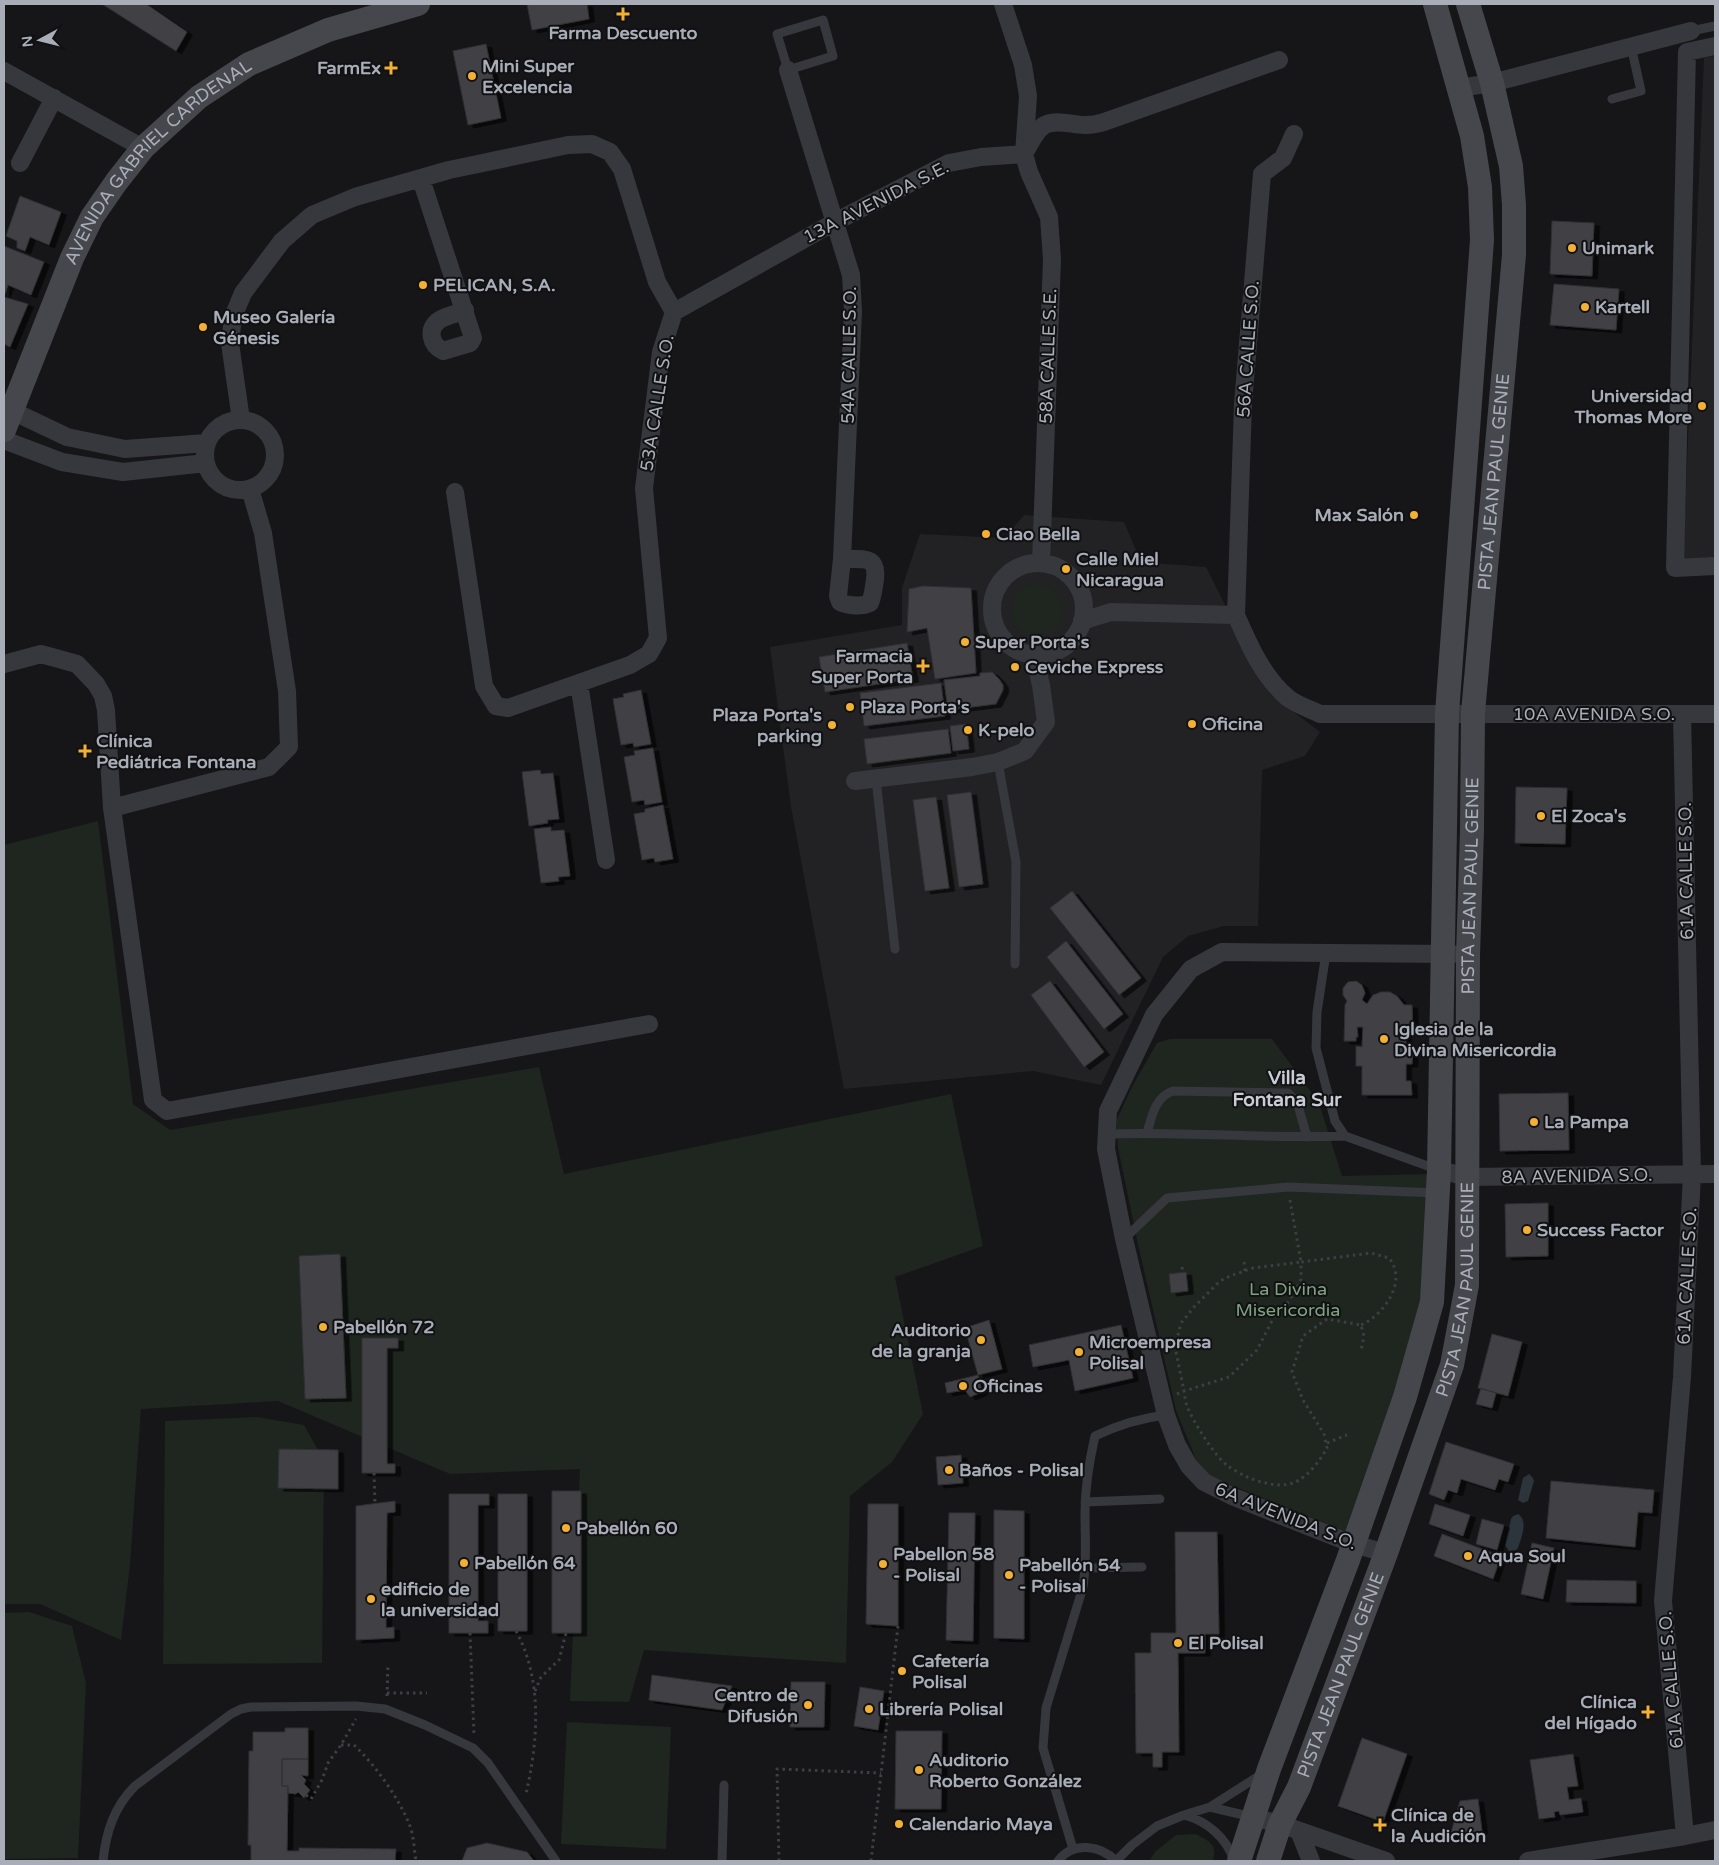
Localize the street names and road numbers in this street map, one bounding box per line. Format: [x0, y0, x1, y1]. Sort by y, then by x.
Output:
street label: AVENIDA GABRIEL CARDENAL [60, 54, 256, 268]
street label: 13A AVENIDA S.E. [800, 156, 952, 248]
street label: 56A CALLE S.O. [1232, 280, 1264, 418]
street label: 54A CALLE S.O. [837, 286, 861, 424]
street label: 58A CALLE S.E. [1035, 288, 1061, 424]
street label: 53A CALLE S.O. [635, 333, 679, 473]
street label: PISTA JEAN PAUL GENIE [1473, 372, 1514, 591]
street label: 10A AVENIDA S.O. [1513, 703, 1675, 725]
street label: PISTA JEAN PAUL GENIE [1457, 777, 1483, 995]
street label: 61A CALLE S.O. [1674, 802, 1698, 940]
street label: 8A AVENIDA S.O. [1501, 1164, 1653, 1188]
street label: PISTA JEAN PAUL GENIE [1431, 1182, 1479, 1400]
street label: 61A CALLE S.O. [1672, 1207, 1702, 1345]
street label: 6A AVENIDA S.O. [1212, 1477, 1360, 1555]
street label: PISTA JEAN PAUL GENIE [1292, 1569, 1389, 1781]
street label: 61A CALLE S.O. [1654, 1610, 1688, 1750]

